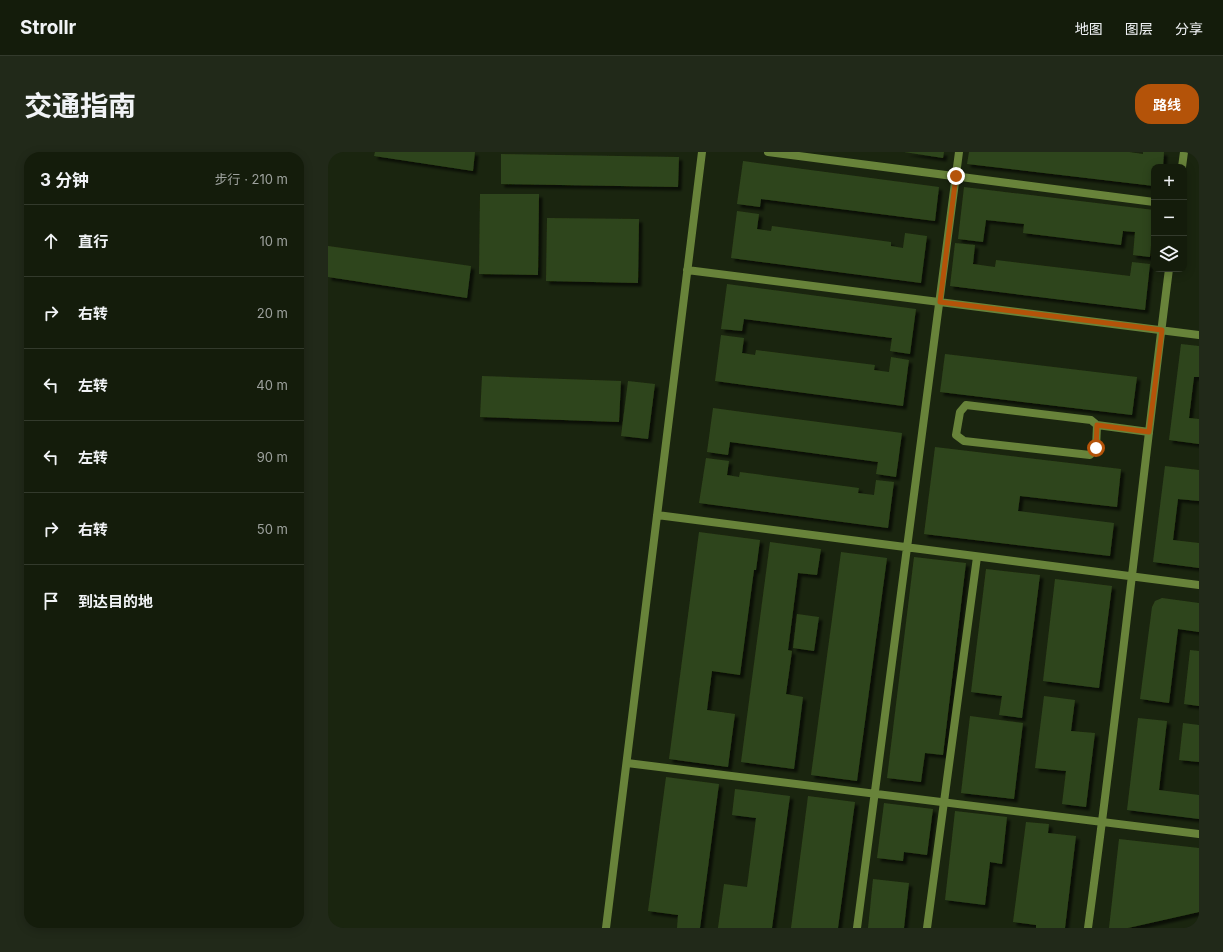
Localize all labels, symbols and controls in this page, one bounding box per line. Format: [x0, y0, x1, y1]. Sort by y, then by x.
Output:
text: Strollr [20, 16, 76, 39]
text: 地图 [1075, 20, 1103, 37]
text: 图层 [1125, 20, 1153, 37]
text: 分享 [1175, 20, 1203, 37]
button: 路线 [1135, 84, 1199, 124]
text: 交通指南 [24, 89, 136, 123]
map controls [1151, 164, 1187, 272]
button: + [1151, 164, 1187, 200]
route end [947, 167, 965, 185]
text: 3 分钟 [40, 170, 89, 190]
text: 步行 · 210 m [214, 171, 288, 187]
button: − [1151, 200, 1187, 236]
icon: ahead [40, 230, 62, 252]
text: 直行 [78, 232, 108, 251]
text: 10 m [259, 233, 288, 249]
button: layers [1151, 236, 1187, 272]
icon: right [40, 302, 62, 324]
text: 右转 [78, 304, 108, 323]
text: 20 m [257, 305, 288, 321]
icon: left [40, 374, 62, 396]
text: 左转 [78, 376, 108, 395]
text: 40 m [256, 377, 288, 393]
route start [1087, 439, 1105, 457]
icon: left [40, 446, 62, 468]
text: 左转 [78, 448, 108, 467]
text: 90 m [257, 449, 288, 465]
icon: right [40, 518, 62, 540]
text: 右转 [78, 520, 108, 539]
text: 50 m [257, 521, 288, 537]
icon: arrive [40, 590, 62, 612]
text: 到达目的地 [78, 592, 153, 611]

